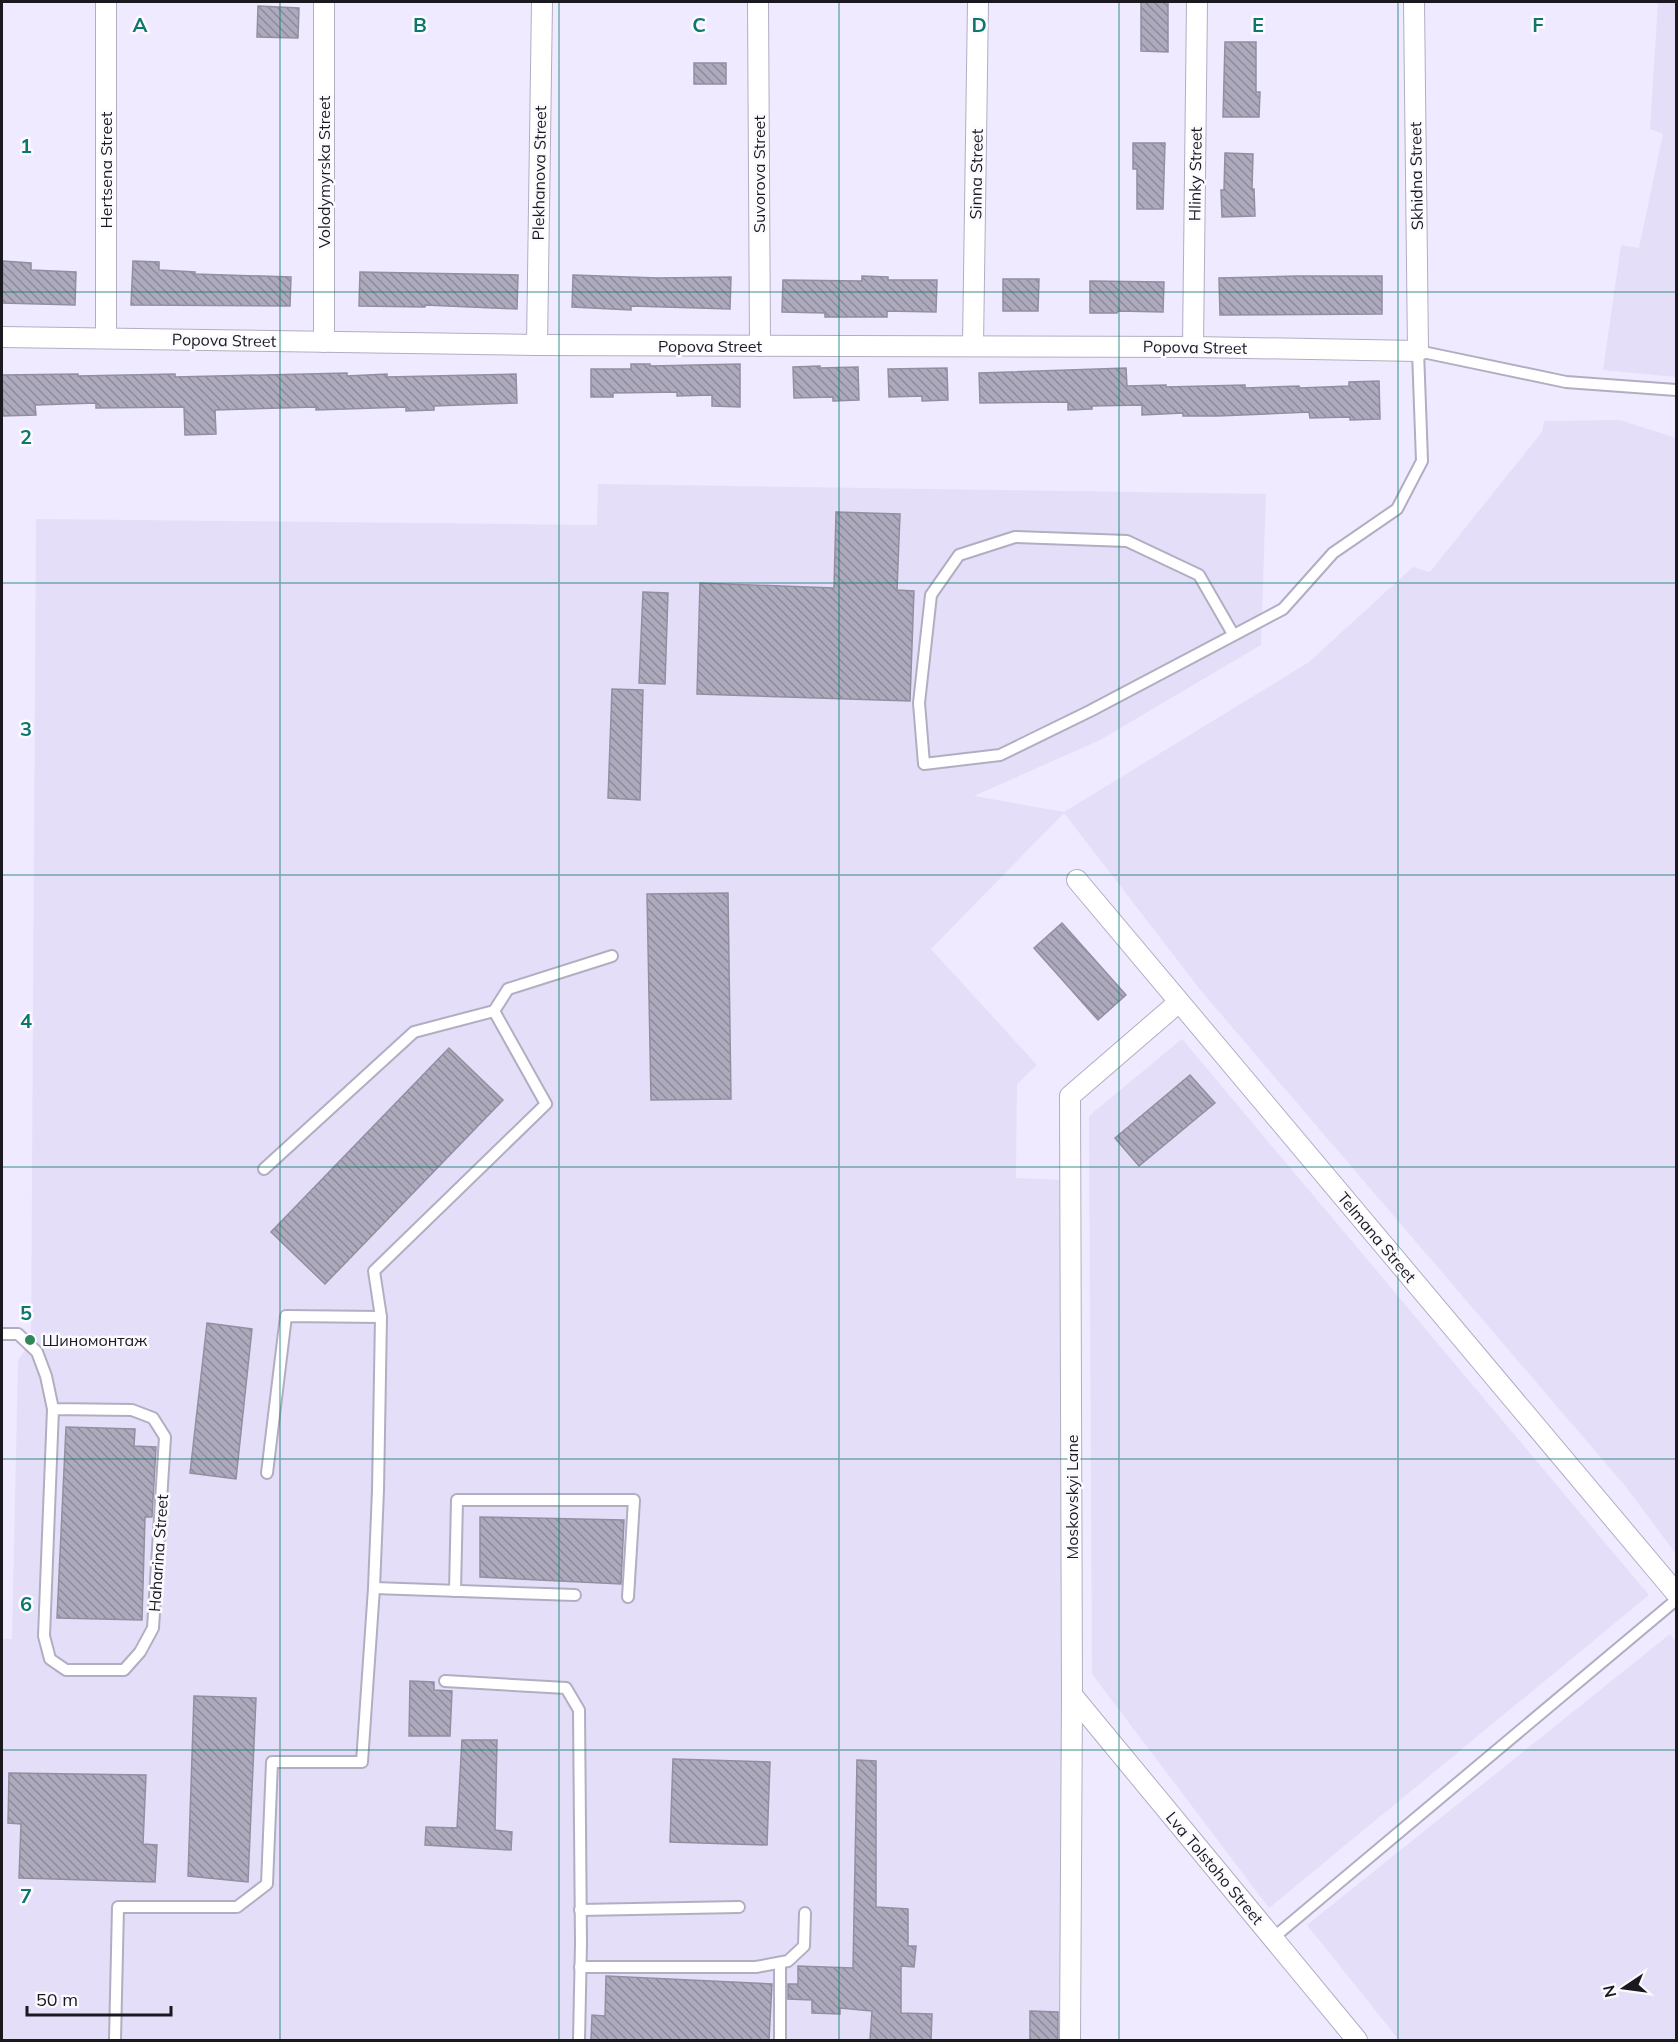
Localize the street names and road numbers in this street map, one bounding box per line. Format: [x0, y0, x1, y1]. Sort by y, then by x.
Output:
street label: Volodymyrska Street [314, 95, 334, 248]
street label: Plekhanova Street [528, 105, 550, 241]
street label: Hertsena Street [96, 111, 116, 228]
street label: Suvorova Street [749, 115, 769, 233]
street label: Skhidna Street [1405, 121, 1427, 230]
street label: Hlinky Street [1184, 126, 1206, 221]
street label: Sinna Street [965, 128, 987, 219]
street label: Popova Street [172, 329, 277, 351]
street label: Popova Street [658, 336, 762, 356]
street label: Popova Street [1143, 336, 1248, 358]
street label: Telmana Street [1333, 1188, 1421, 1287]
street label: Moskovskyi Lane [1062, 1435, 1082, 1560]
street label: Haharina Street [144, 1493, 172, 1612]
street label: Lva Tolstoho Street [1162, 1808, 1268, 1929]

